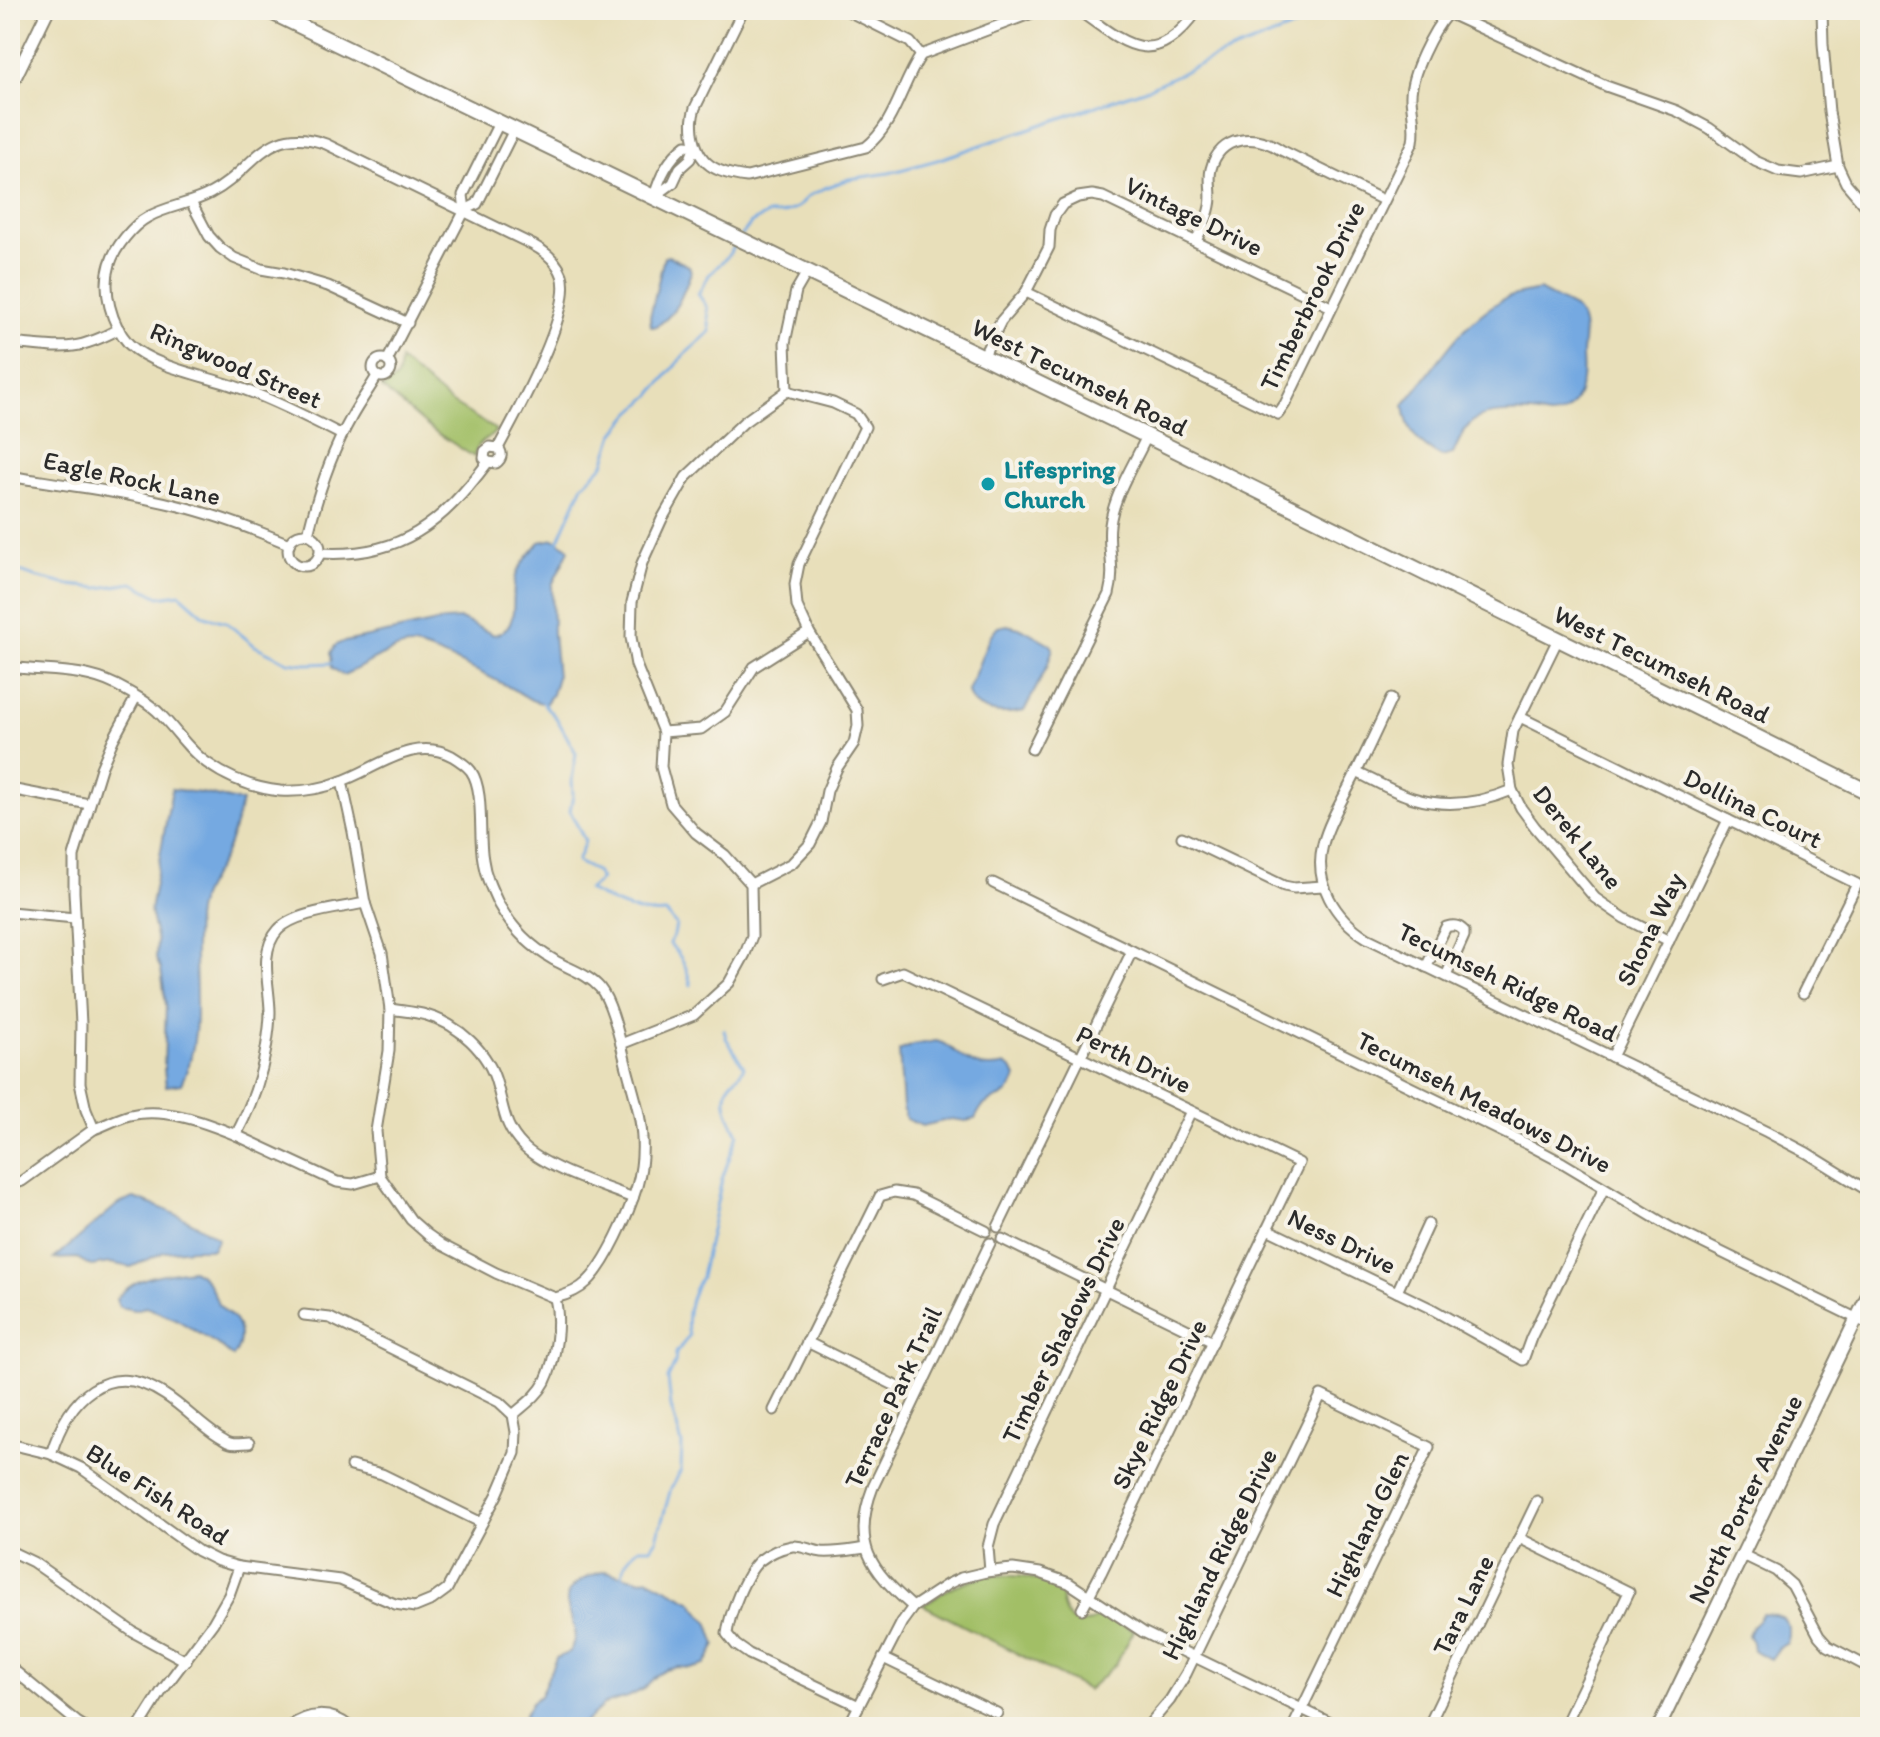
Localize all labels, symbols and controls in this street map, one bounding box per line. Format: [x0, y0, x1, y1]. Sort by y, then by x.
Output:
street label: Vintage Drive [1120, 169, 1268, 263]
street label: Timberbrook Drive [1252, 196, 1372, 396]
street label: West Tecumseh Road [967, 311, 1194, 444]
street label: Ringwood Street [145, 314, 327, 416]
street label: Eagle Rock Lane [41, 444, 223, 512]
place label: Lifespring Church [1004, 453, 1116, 515]
marker: Lifespring Church [979, 475, 997, 493]
street label: West Tecumseh Road [1549, 598, 1776, 731]
street label: Dollina Court [1678, 761, 1828, 855]
street label: Derek Lane [1526, 778, 1630, 896]
street label: Shona Way [1609, 867, 1691, 991]
street label: Tecumseh Ridge Road [1393, 915, 1624, 1049]
street label: Perth Drive [1071, 1017, 1197, 1101]
street label: Tecumseh Meadows Drive [1351, 1024, 1617, 1180]
street label: Ness Drive [1282, 1201, 1402, 1281]
street label: Timber Shadows Drive [994, 1212, 1132, 1448]
street label: Terrace Park Trail [837, 1301, 949, 1493]
street label: Skye Ridge Drive [1104, 1314, 1214, 1494]
street label: North Porter Avenue [1680, 1389, 1810, 1609]
street label: Blue Fish Road [80, 1436, 236, 1553]
street label: Highland Ridge Drive [1154, 1443, 1284, 1665]
street label: Highland Glen [1318, 1446, 1416, 1602]
street label: Tara Lane [1425, 1550, 1501, 1660]

